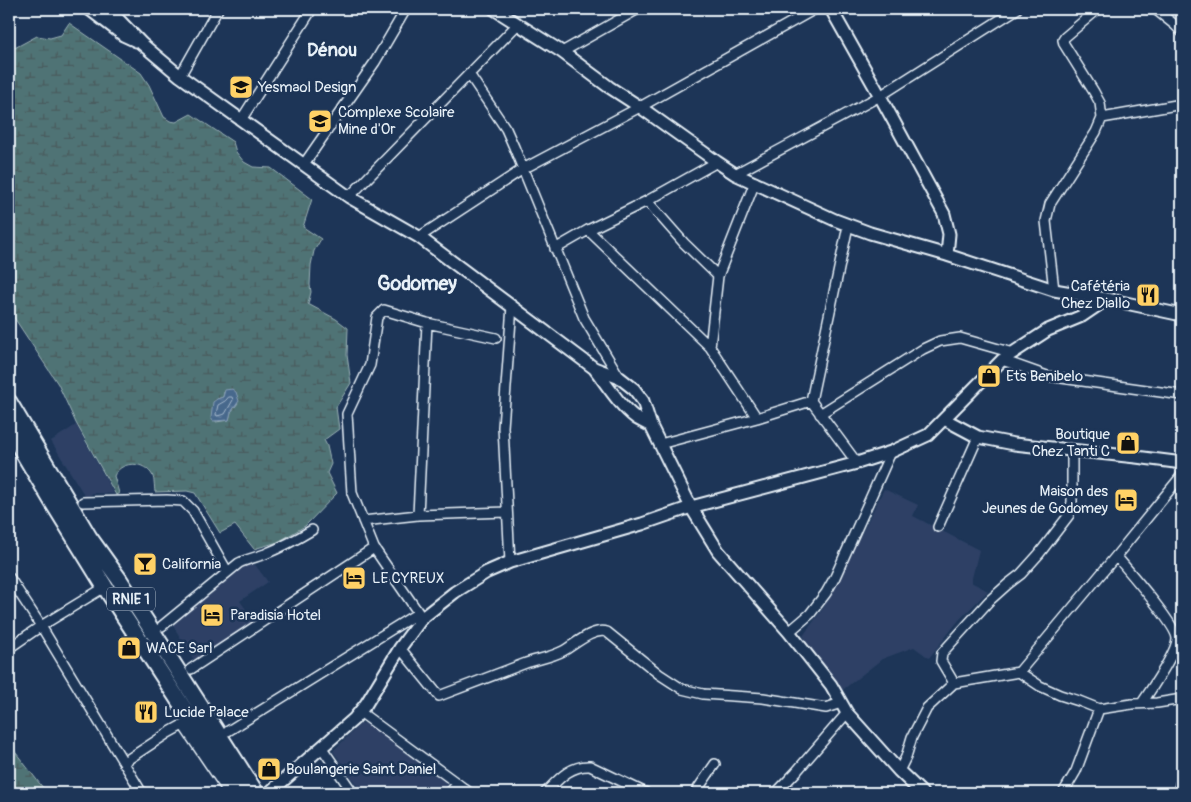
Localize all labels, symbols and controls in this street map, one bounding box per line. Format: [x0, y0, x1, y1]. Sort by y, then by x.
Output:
district label: Dénou [307, 39, 357, 62]
school or university icon: Yesmaol Design [228, 74, 254, 100]
place label: Yesmaol Design [257, 78, 357, 97]
place label: Complexe Scolaire Mine d'Or [338, 103, 455, 139]
school or university icon: Complexe Scolaire Mine d'Or [307, 108, 333, 134]
district label: Godomey [377, 271, 457, 296]
place label: Cafétéria Chez Diallo [1061, 277, 1130, 313]
restaurant icon: Cafétéria Chez Diallo [1135, 282, 1161, 308]
shop icon: Ets Benibelo [976, 363, 1002, 389]
place label: Ets Benibelo [1006, 367, 1083, 386]
place label: Boutique Chez Tanti C [1032, 425, 1111, 461]
shop icon: Boutique Chez Tanti C [1115, 430, 1141, 456]
place label: Maison des Jeunes de Godomey [982, 482, 1109, 518]
hotel icon: Maison des Jeunes de Godomey [1113, 487, 1139, 513]
bar icon: California [132, 551, 158, 577]
place label: California [162, 555, 221, 574]
hotel icon: LE CYREUX [341, 565, 367, 591]
place label: LE CYREUX [372, 569, 444, 588]
road number: RNIE 1 [107, 588, 155, 610]
hotel icon: Paradisia Hotel [199, 602, 225, 628]
place label: Paradisia Hotel [230, 606, 321, 625]
shop icon: WACE Sarl [116, 635, 142, 661]
place label: WACE Sarl [146, 639, 213, 658]
restaurant icon: Lucide Palace [133, 699, 159, 725]
place label: Lucide Palace [164, 703, 249, 722]
shop icon: Boulangerie Saint Daniel [256, 756, 282, 782]
place label: Boulangerie Saint Daniel [286, 760, 436, 779]

